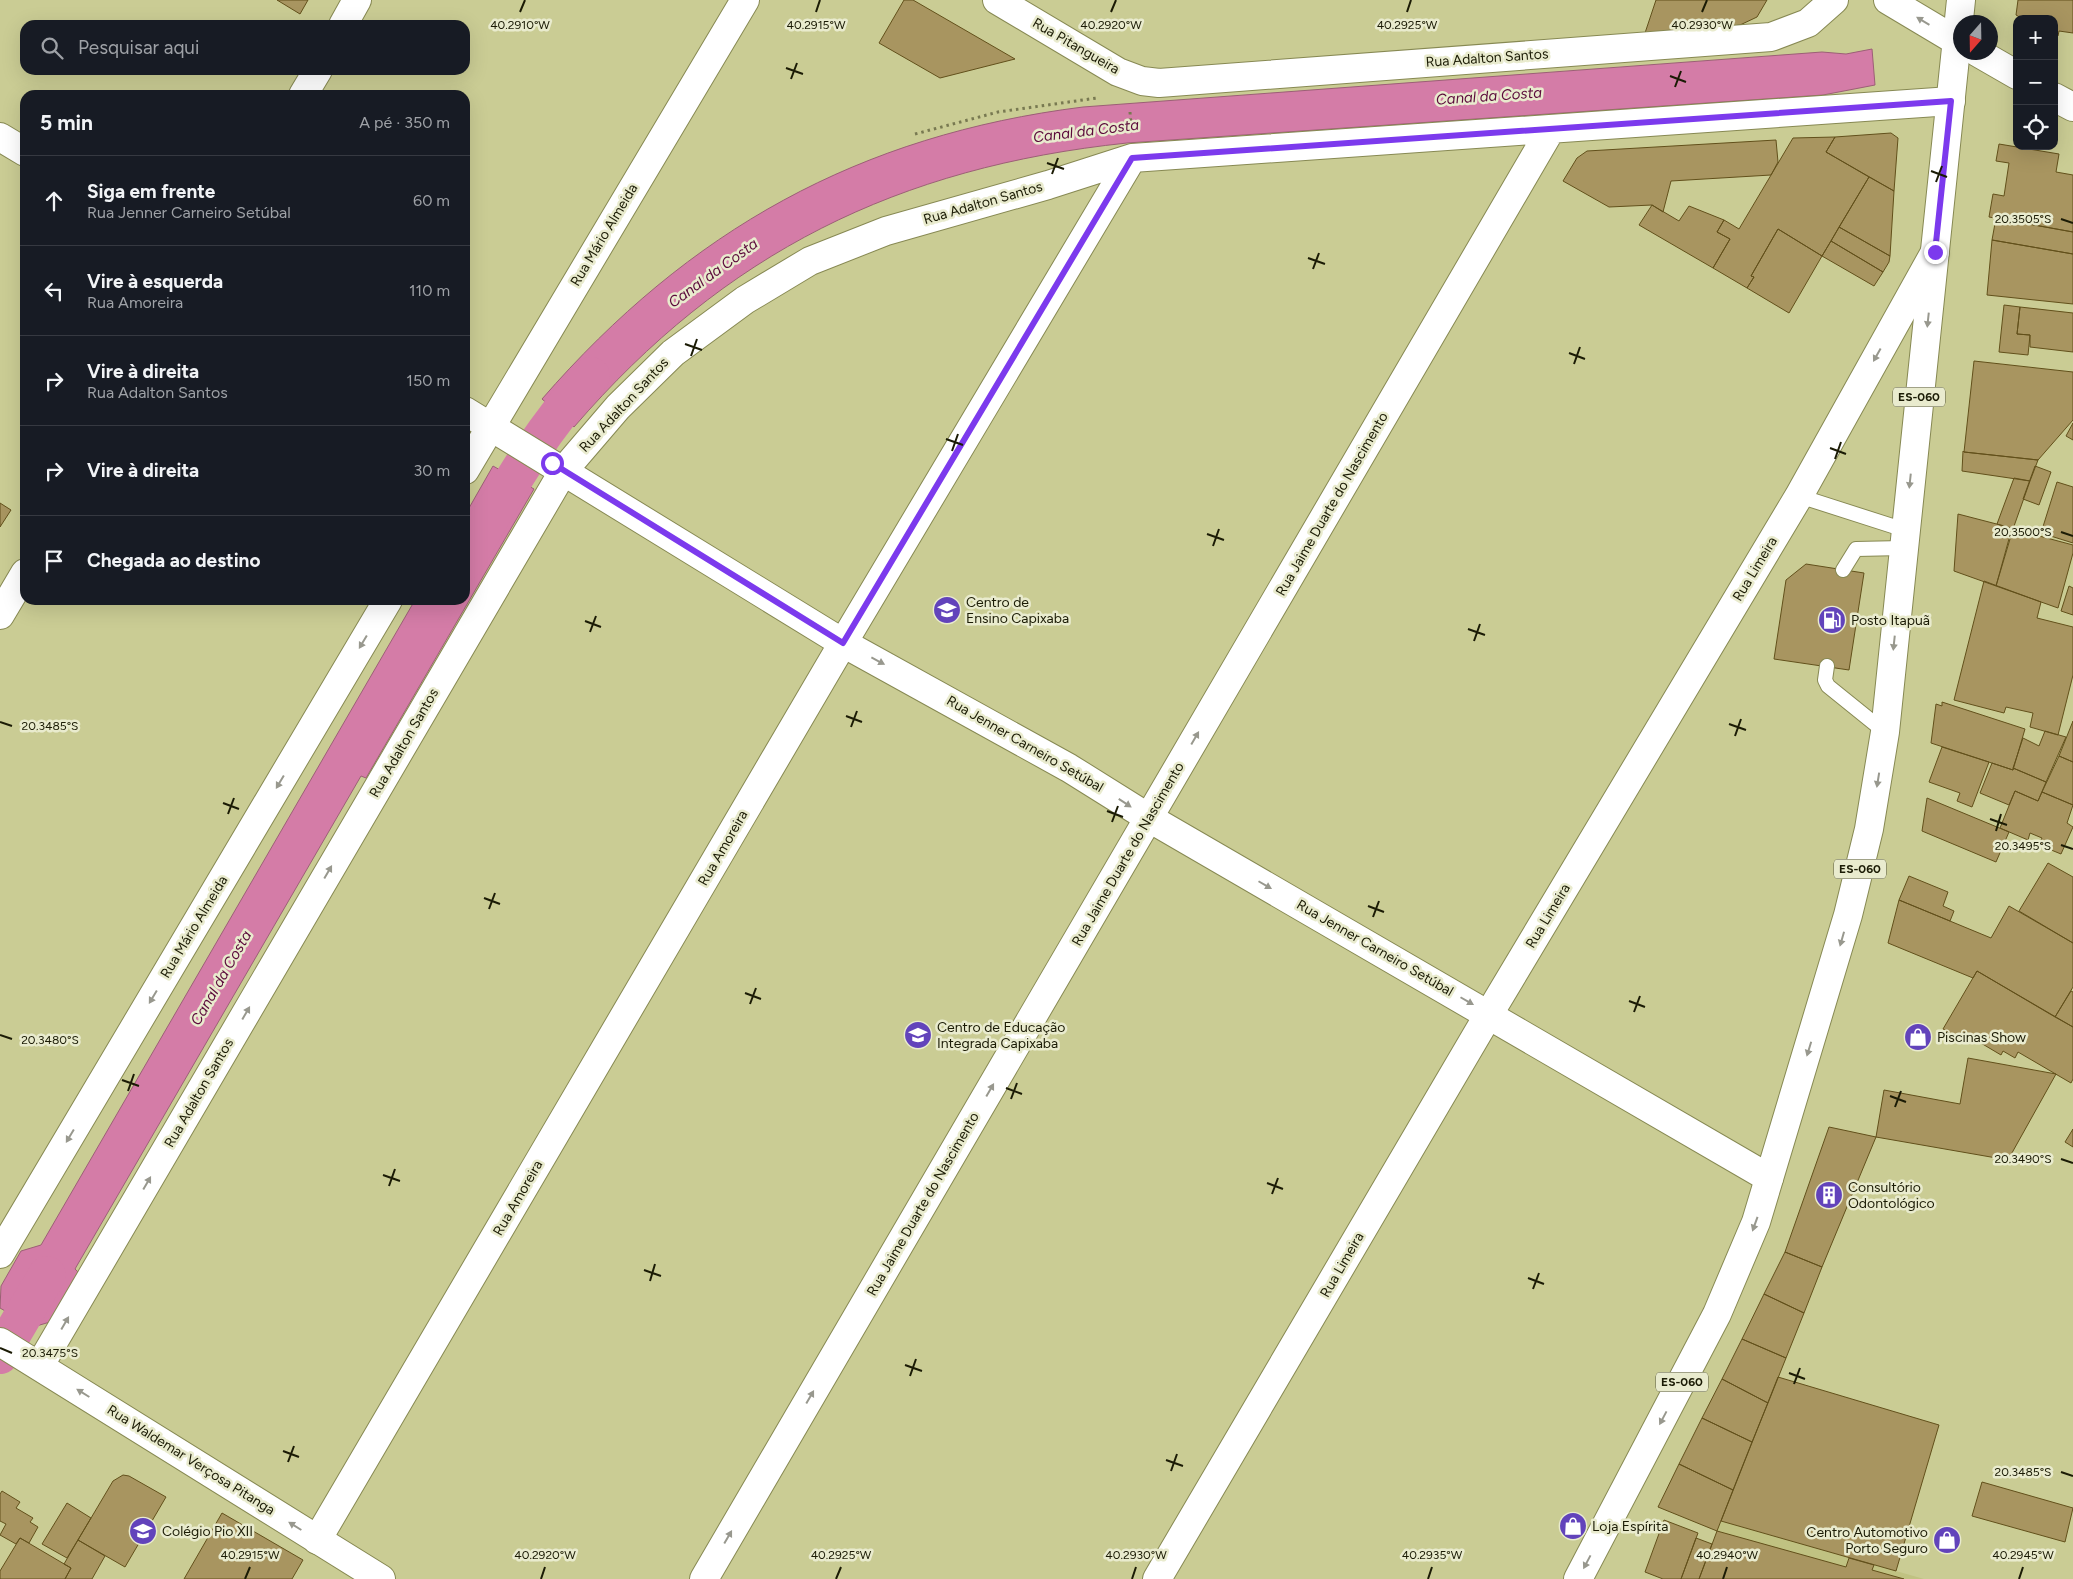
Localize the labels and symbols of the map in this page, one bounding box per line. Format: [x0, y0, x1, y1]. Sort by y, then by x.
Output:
street label: Rua Pitangueira [1030, 14, 1122, 78]
north arrow [1953, 15, 1998, 60]
one-way arrow [1916, 16, 1929, 25]
text: 40.2910°W [490, 18, 550, 32]
text: 40.2915°W [787, 18, 846, 32]
text: 40.2920°W [1080, 18, 1142, 32]
text: 40.2925°W [1377, 18, 1438, 32]
text: 40.2930°W [1671, 18, 1733, 32]
street label: Rua Adalton Santos [1425, 45, 1549, 71]
water label: Canal da Costa [1435, 83, 1543, 109]
water label: Canal da Costa [1032, 116, 1140, 146]
street label: Rua Adalton Santos [921, 178, 1045, 228]
street label: Rua Mário Almeida [567, 181, 641, 289]
text: 20.3505°S [1995, 212, 2051, 226]
water label: Canal da Costa [665, 234, 761, 312]
route end [1924, 241, 1947, 264]
one-way arrow [1924, 312, 1932, 328]
one-way arrow [1873, 348, 1881, 363]
street label: Rua Adalton Santos [576, 354, 672, 456]
road number: ES-060 [1893, 388, 1945, 407]
street label: Rua Jaime Duarte do Nascimento [1272, 409, 1392, 599]
route start [541, 452, 564, 475]
one-way arrow [1906, 474, 1914, 490]
text: 20.3500°S [1994, 525, 2052, 539]
street label: Rua Limeira [1729, 534, 1781, 604]
place label: Centro de Ensino Capixaba [966, 594, 1069, 627]
school or university icon: Centro de Ensino Capixaba [932, 595, 962, 625]
fuel station icon: Posto Itapuã [1817, 605, 1847, 635]
place label: Posto Itapuã [1851, 612, 1930, 629]
one-way arrow [358, 635, 367, 648]
one-way arrow [1890, 635, 1898, 651]
one-way arrow [871, 657, 885, 665]
street label: Rua Adalton Santos [366, 685, 442, 801]
street label: Rua Jenner Carneiro Setúbal [944, 692, 1106, 796]
text: 20.3485°S [22, 719, 78, 733]
one-way arrow [1191, 732, 1200, 745]
street label: Rua Jaime Duarte do Nascimento [1068, 759, 1188, 949]
one-way arrow [1874, 773, 1882, 789]
one-way arrow [276, 775, 285, 788]
one-way arrow [1118, 798, 1132, 808]
street label: Rua Amoreira [695, 807, 751, 889]
text: 20.3495°S [1995, 839, 2051, 853]
road number: ES-060 [1834, 860, 1886, 879]
one-way arrow [324, 866, 333, 879]
street label: Rua Mário Almeida [157, 873, 231, 981]
one-way arrow [1259, 881, 1272, 890]
street label: Rua Limeira [1522, 881, 1574, 951]
street label: Rua Jenner Carneiro Setúbal [1294, 896, 1456, 1000]
water label: Canal da Costa [187, 927, 255, 1029]
one-way arrow [1837, 931, 1845, 946]
one-way arrow [148, 990, 157, 1003]
one-way arrow [1460, 997, 1473, 1006]
one-way arrow [242, 1006, 251, 1019]
place label: Centro de Educação Integrada Capixaba [937, 1019, 1065, 1052]
school or university icon: Centro de Educação Integrada Capixaba [903, 1020, 933, 1050]
shop icon: Piscinas Show [1903, 1022, 1933, 1052]
place label: Piscinas Show [1937, 1029, 2026, 1046]
text: 20.3480°S [21, 1033, 79, 1047]
street label: Rua Adalton Santos [161, 1035, 237, 1151]
one-way arrow [1804, 1042, 1812, 1057]
one-way arrow [985, 1084, 994, 1097]
street label: Rua Jaime Duarte do Nascimento [863, 1109, 983, 1299]
one-way arrow [65, 1130, 74, 1143]
text: 20.3490°S [1994, 1152, 2052, 1166]
street label: Rua Amoreira [490, 1157, 546, 1239]
one-way arrow [142, 1177, 151, 1190]
place label: Consultório Odontológico [1848, 1179, 1935, 1212]
building icon: Consultório Odontológico [1814, 1180, 1844, 1210]
one-way arrow [1751, 1217, 1759, 1232]
street label: Rua Limeira [1317, 1229, 1367, 1301]
one-way arrow [60, 1317, 69, 1330]
text: 20.3475°S [22, 1346, 78, 1360]
road number: ES-060 [1656, 1372, 1708, 1391]
one-way arrow [77, 1388, 90, 1397]
one-way arrow [806, 1390, 815, 1403]
street label: Rua Waldemar Verçosa Pitanga [104, 1401, 278, 1519]
one-way arrow [1659, 1411, 1667, 1425]
text: 20.3485°S [1995, 1465, 2051, 1479]
shop icon: Loja Espírita [1558, 1511, 1588, 1541]
school or university icon: Colégio Pio XII [128, 1516, 158, 1546]
place label: Loja Espírita [1592, 1518, 1668, 1535]
one-way arrow [288, 1521, 301, 1531]
place label: Colégio Pio XII [162, 1523, 253, 1540]
place label: Centro Automotivo Porto Seguro [1806, 1524, 1928, 1557]
shop icon: Centro Automotivo Porto Seguro [1932, 1525, 1962, 1555]
one-way arrow [724, 1530, 733, 1543]
text: 40.2915°W [221, 1548, 280, 1562]
text: 40.2920°W [514, 1548, 576, 1562]
text: 40.2925°W [811, 1548, 872, 1562]
text: 40.2930°W [1105, 1548, 1167, 1562]
text: 40.2935°W [1402, 1548, 1463, 1562]
text: 40.2940°W [1696, 1548, 1759, 1562]
text: 40.2945°W [1992, 1548, 2054, 1562]
one-way arrow [1583, 1555, 1591, 1569]

